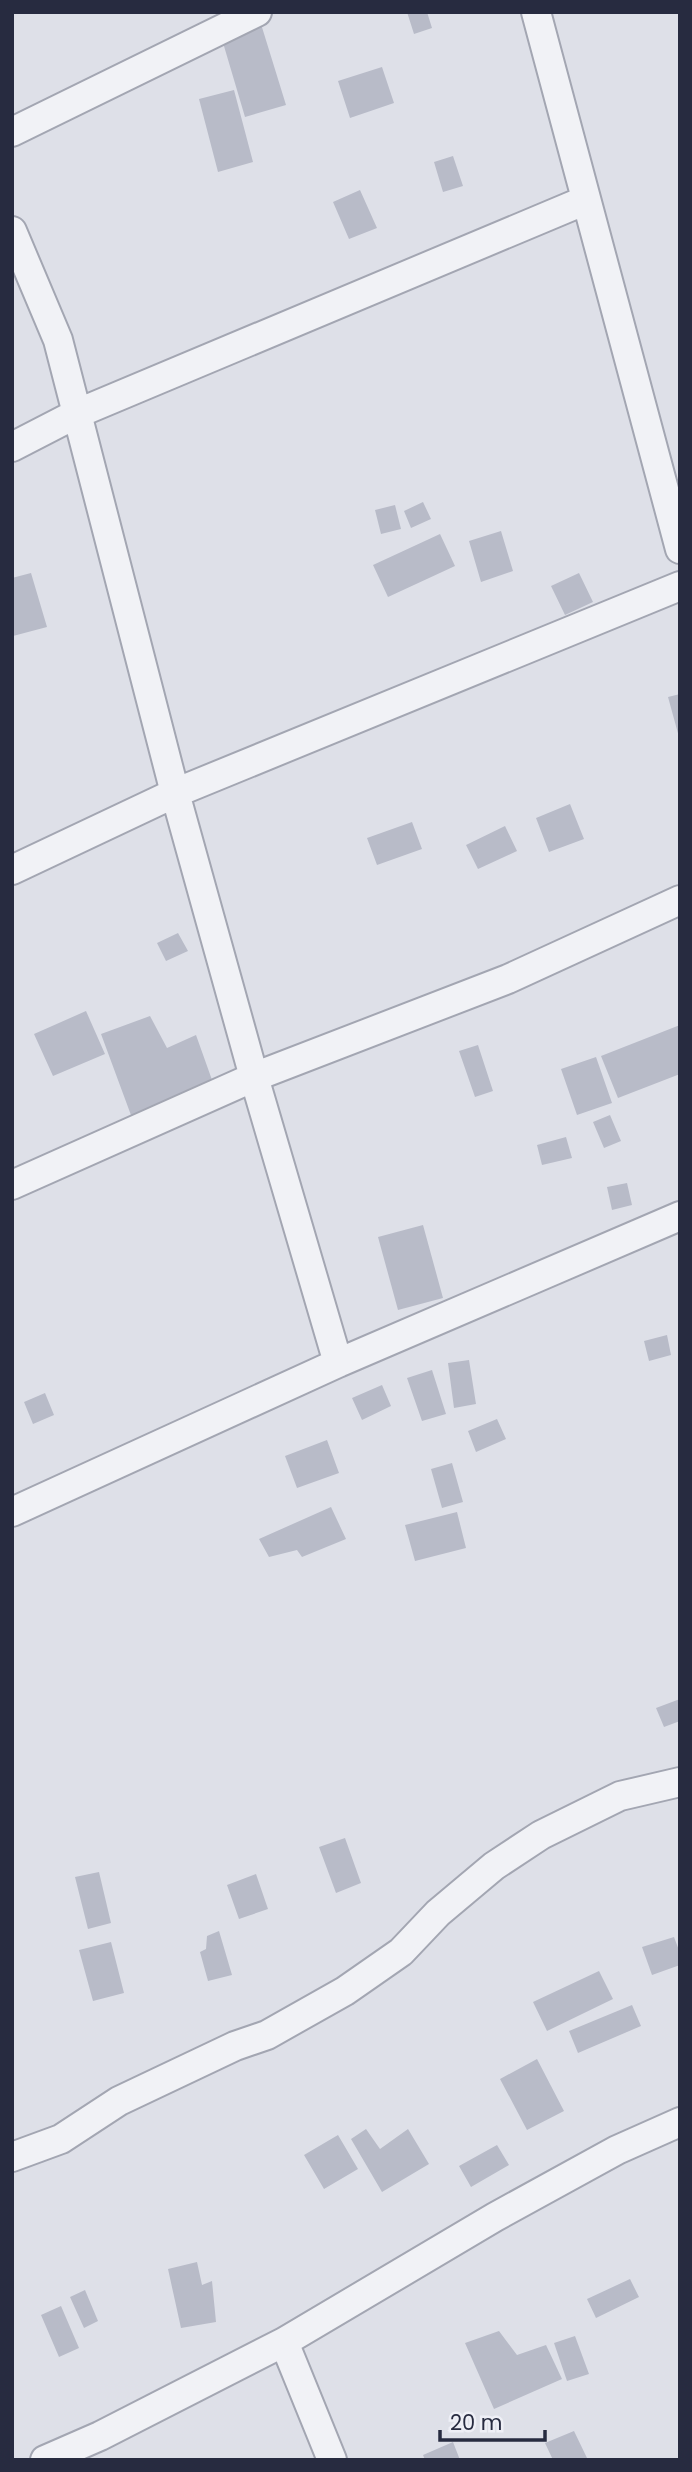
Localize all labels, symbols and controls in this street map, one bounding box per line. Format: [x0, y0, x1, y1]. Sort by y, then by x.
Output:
scale bar [440, 2398, 545, 2442]
text: 20 m [450, 2408, 503, 2437]

